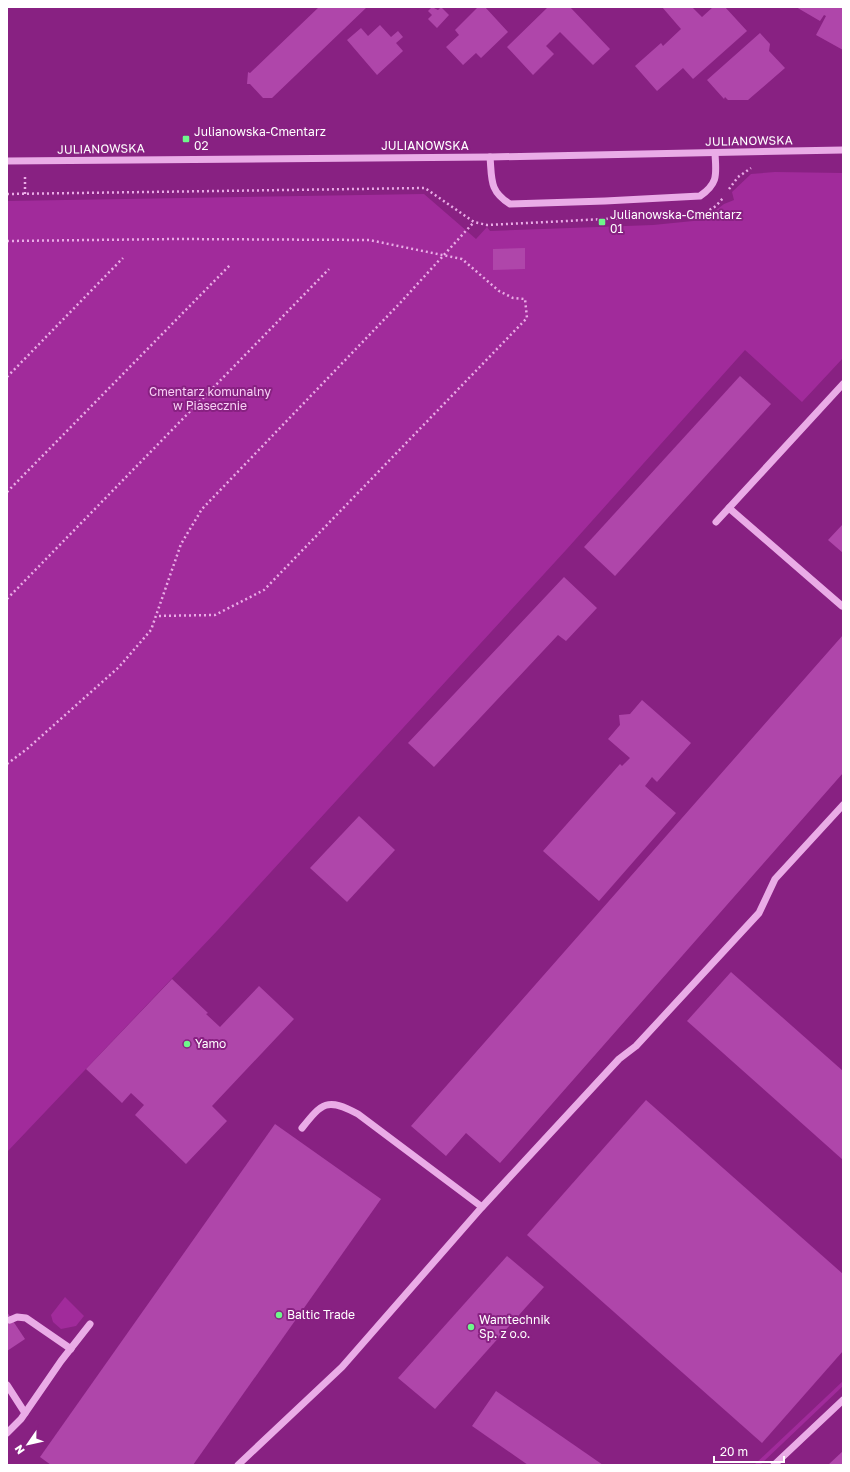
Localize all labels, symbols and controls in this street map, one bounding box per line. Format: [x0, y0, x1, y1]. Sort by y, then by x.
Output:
place label: Julianowska-Cmentarz 02 [194, 124, 326, 153]
street label: JULIANOWSKA [705, 132, 793, 149]
marker: Julianowska-Cmentarz 02 [181, 134, 191, 144]
street label: JULIANOWSKA [381, 138, 469, 153]
street label: JULIANOWSKA [57, 140, 145, 157]
place label: Julianowska-Cmentarz 01 [610, 207, 742, 236]
marker: Julianowska-Cmentarz 01 [597, 217, 607, 227]
park label: Cmentarz komunalny w Piasecznie [149, 384, 271, 413]
place label: Yamo [195, 1036, 226, 1051]
marker: Yamo [182, 1039, 192, 1049]
place label: Baltic Trade [287, 1307, 355, 1322]
marker: Baltic Trade [274, 1310, 284, 1320]
place label: Wamtechnik Sp. z o.o. [479, 1312, 551, 1341]
marker: Wamtechnik Sp. z o.o. [466, 1322, 476, 1332]
north arrow [8, 1424, 48, 1464]
scale bar [714, 1438, 784, 1464]
text: N [12, 1443, 27, 1457]
text: 20 m [720, 1444, 748, 1459]

